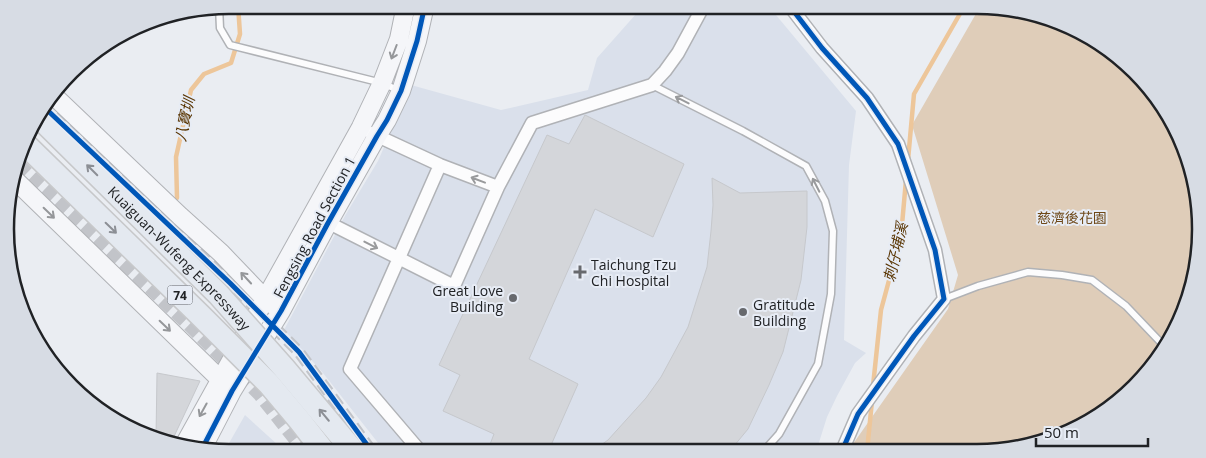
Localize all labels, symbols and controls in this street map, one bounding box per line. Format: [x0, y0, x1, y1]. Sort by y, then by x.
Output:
one-way arrow [389, 44, 398, 59]
water label: 八寶圳 [170, 93, 199, 143]
one-way arrow [675, 95, 690, 104]
street label: Fengsing Road Section 1 [269, 153, 359, 301]
one-way arrow [86, 164, 98, 176]
one-way arrow [471, 174, 486, 184]
one-way arrow [811, 178, 820, 193]
street label: Kuaiguan-Wufeng Expressway [104, 181, 256, 335]
one-way arrow [43, 207, 55, 219]
park label: 慈濟後花園 [1037, 208, 1107, 227]
water label: 刺仔埔溪 [879, 219, 912, 283]
one-way arrow [104, 222, 117, 234]
one-way arrow [363, 241, 378, 250]
place label: Taichung Tzu Chi Hospital [591, 255, 677, 290]
marker: Taichung Tzu Chi Hospital [573, 265, 587, 279]
one-way arrow [240, 272, 252, 285]
place label: Great Love Building [432, 281, 503, 316]
road number: 74 [168, 286, 192, 304]
marker: Great Love Building [507, 292, 519, 304]
place label: Gratitude Building [753, 295, 815, 330]
marker: Gratitude Building [737, 306, 749, 318]
one-way arrow [159, 320, 172, 332]
one-way arrow [198, 402, 207, 417]
one-way arrow [318, 409, 329, 422]
scale bar [1036, 416, 1148, 448]
text: 50 m [1044, 422, 1079, 442]

